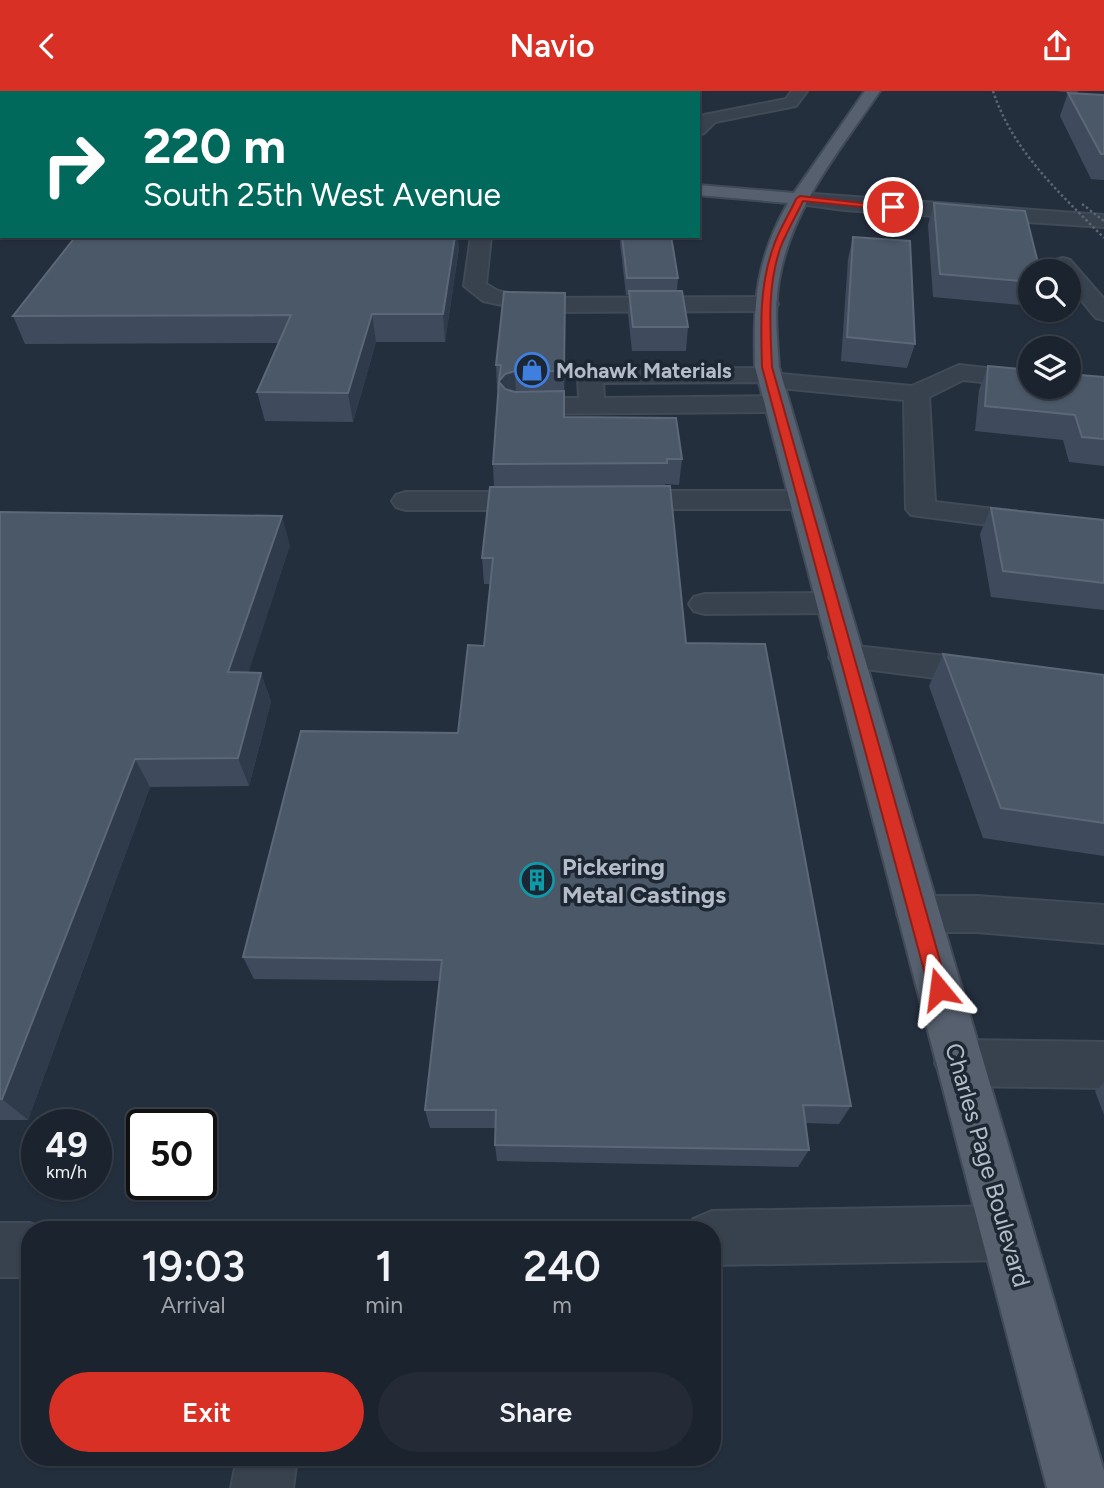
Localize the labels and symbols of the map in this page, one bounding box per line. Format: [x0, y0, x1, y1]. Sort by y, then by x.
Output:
pin [863, 177, 923, 237]
shop icon: Mohawk Materials [513, 351, 551, 389]
place label: Mohawk Materials [556, 358, 732, 383]
place label: Pickering Metal Castings [562, 852, 726, 909]
building icon: Pickering Metal Castings [518, 861, 556, 899]
position arrow [902, 952, 976, 1026]
street label: Charles Page Boulevard [939, 1040, 1037, 1290]
speed limit sign: 50 [126, 1109, 217, 1200]

